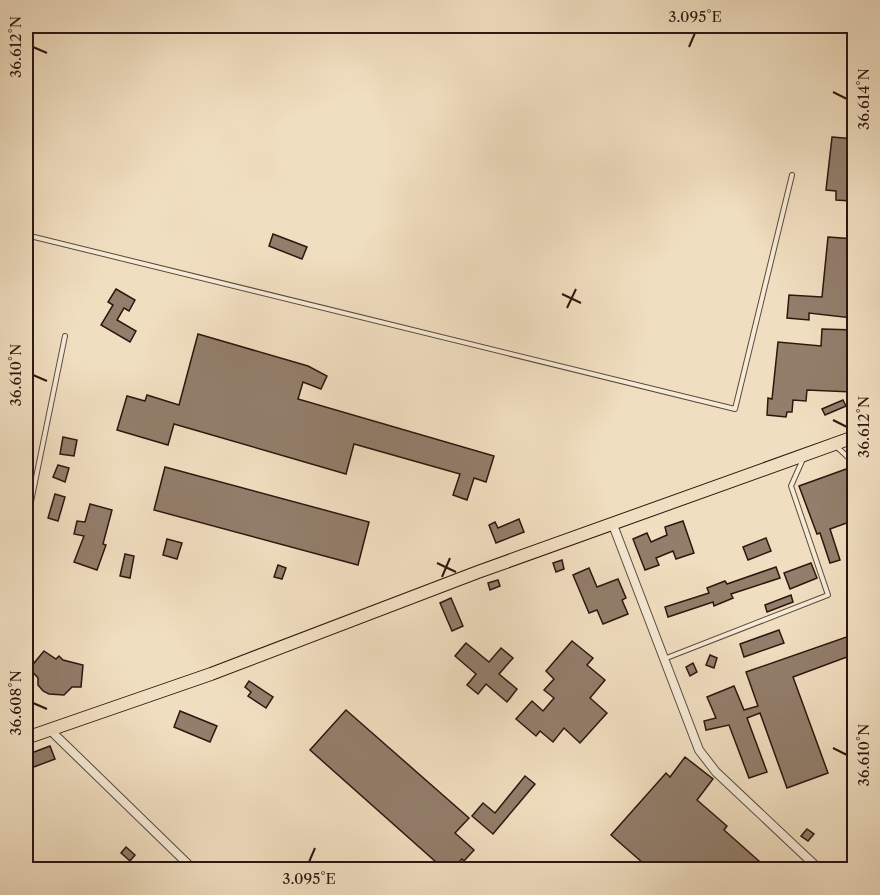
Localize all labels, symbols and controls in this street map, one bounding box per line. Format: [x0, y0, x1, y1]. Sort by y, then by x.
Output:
text: 3.095°E [668, 7, 722, 26]
text: 36.612°N [6, 16, 25, 78]
text: 36.614°N [854, 68, 873, 130]
text: 36.610°N [6, 344, 25, 406]
text: 36.612°N [854, 396, 873, 458]
text: 36.608°N [6, 670, 25, 736]
text: 36.610°N [854, 724, 873, 786]
text: 3.095°E [282, 869, 336, 888]

